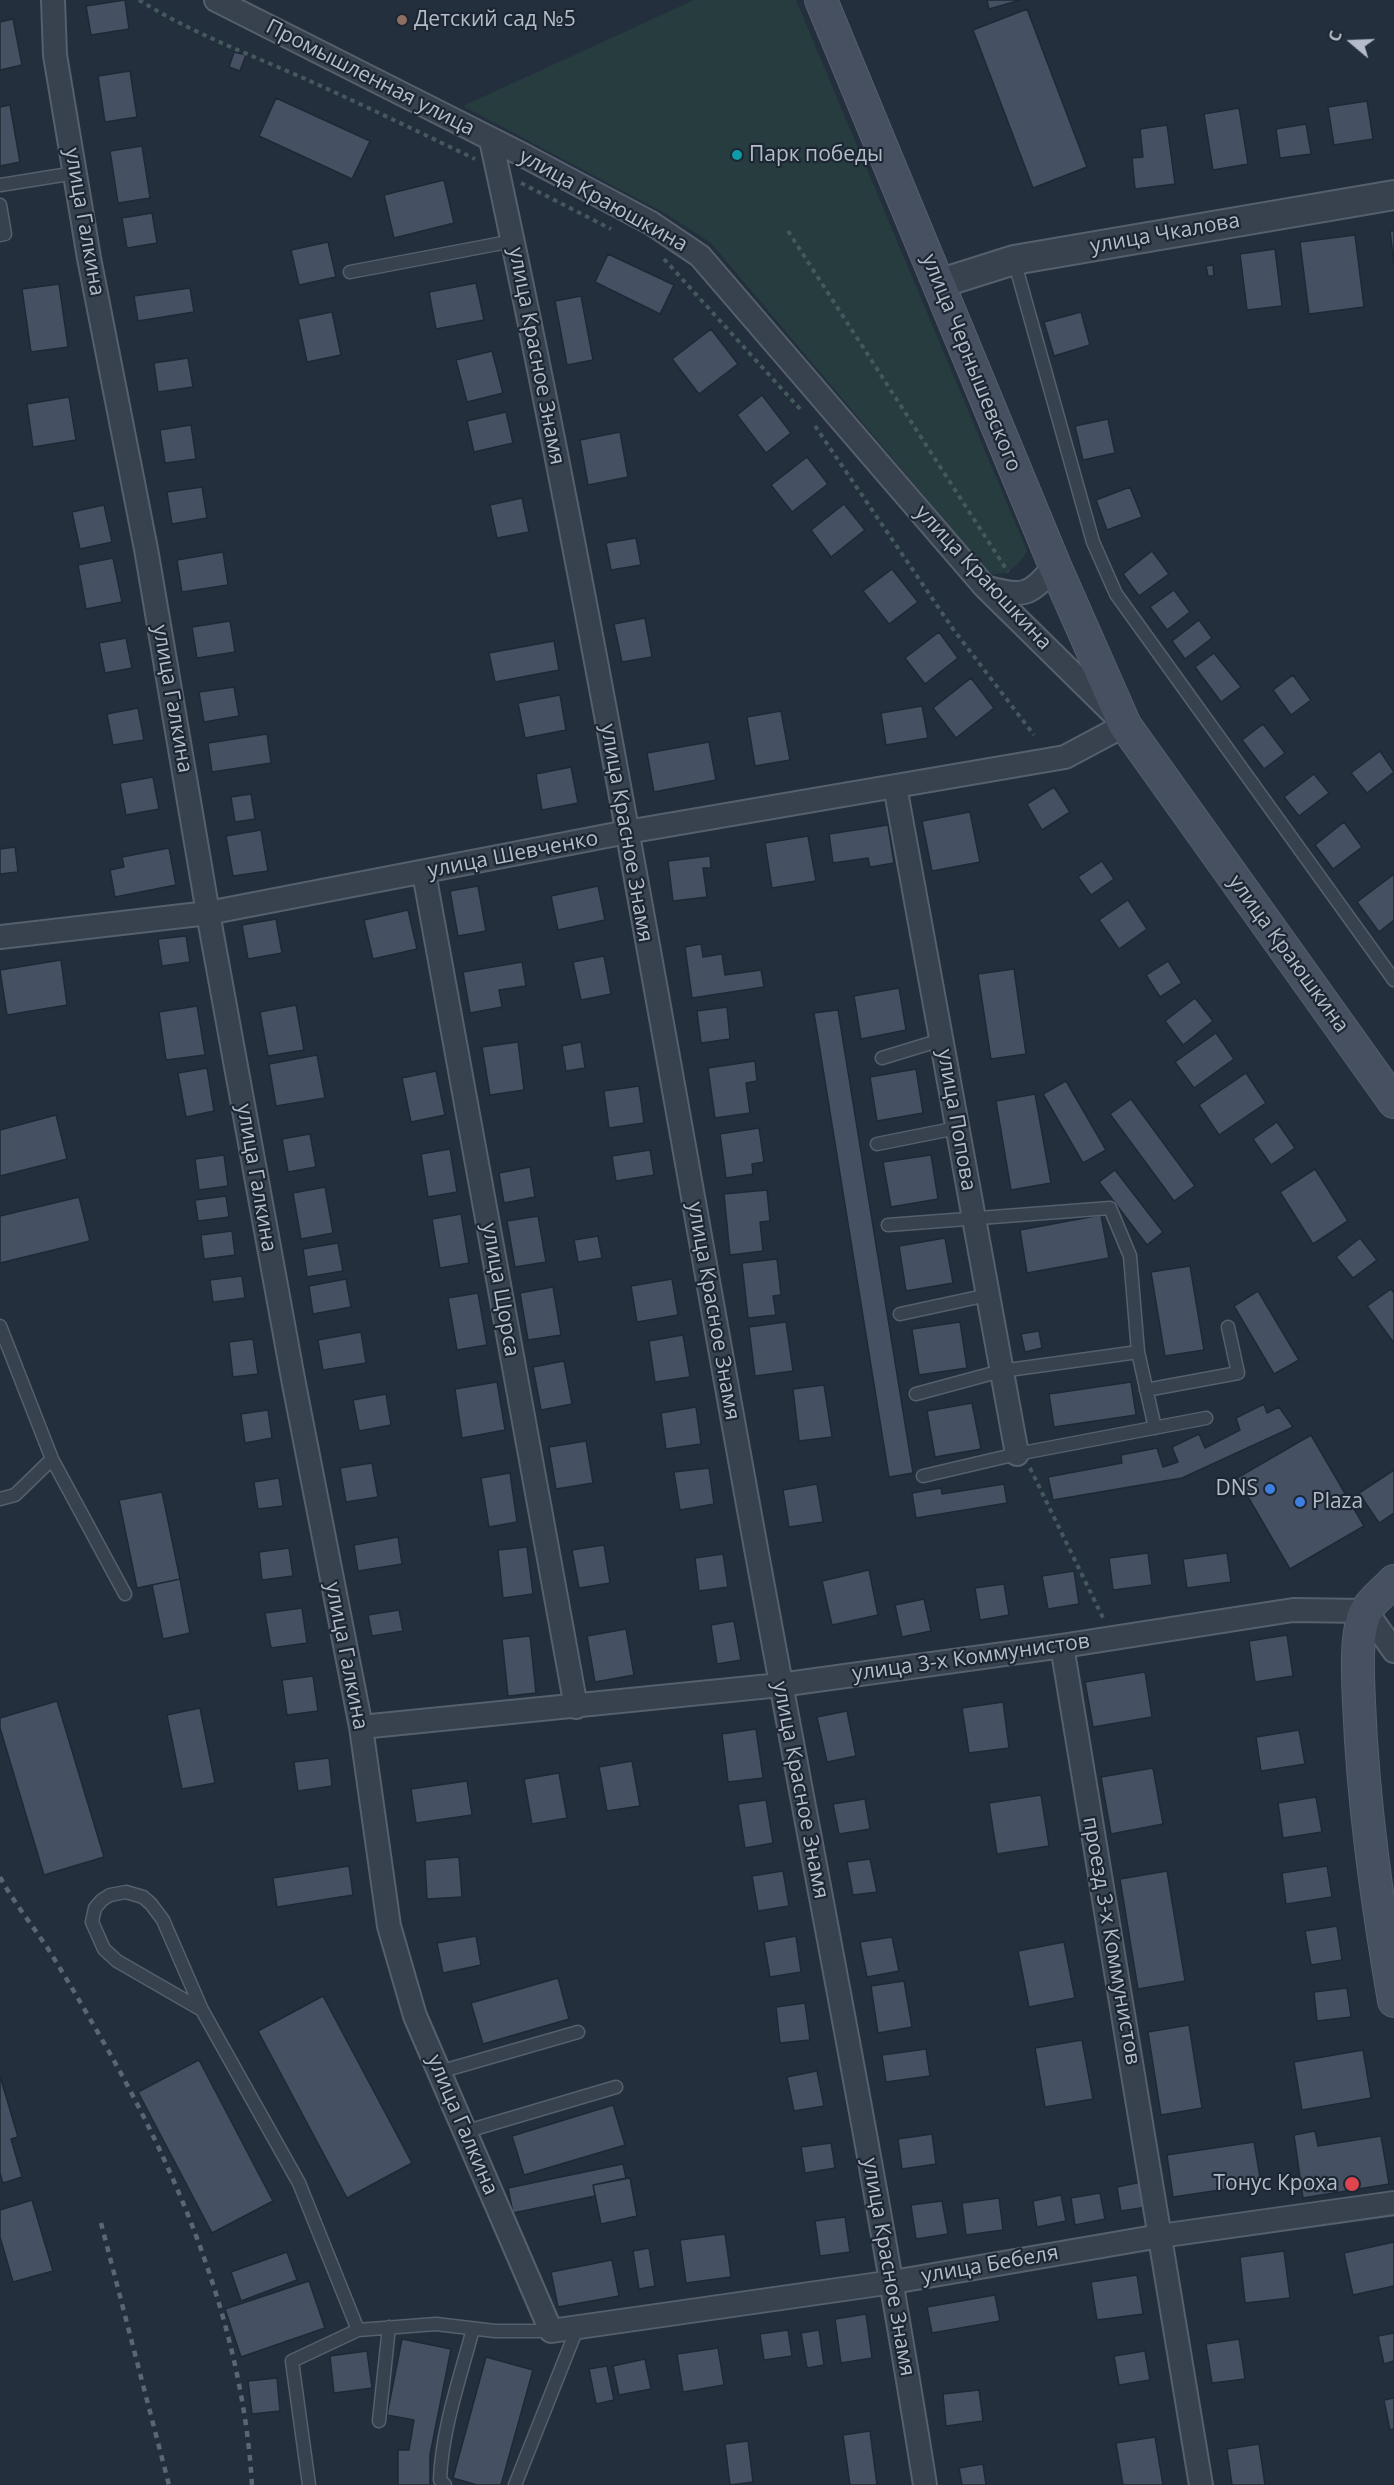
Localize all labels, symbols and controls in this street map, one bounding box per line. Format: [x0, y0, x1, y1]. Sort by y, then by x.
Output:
place label: Детский сад №5 [414, 7, 576, 33]
north arrow [1322, 12, 1382, 72]
marker: Детский сад №5 [395, 13, 409, 27]
street label: Промышленная улица [261, 14, 479, 142]
text: С [1323, 28, 1347, 45]
place label: Парк победы [749, 142, 883, 168]
street label: улица Краюшкина [514, 144, 692, 258]
street label: улица Галкина [59, 146, 109, 298]
marker: Парк победы [730, 148, 744, 162]
street label: улица Чкалова [1088, 208, 1242, 260]
street label: улица Красное Знамя [503, 245, 569, 467]
street label: улица Чернышевского [916, 250, 1026, 476]
street label: улица Краюшкина [909, 500, 1057, 656]
street label: улица Галкина [147, 623, 197, 775]
street label: улица Красное Знамя [594, 722, 658, 944]
street label: улица Шевченко [426, 826, 600, 884]
street label: улица Краюшкина [1222, 870, 1354, 1038]
street label: улица Попова [931, 1047, 981, 1193]
street label: улица Галкина [231, 1102, 281, 1254]
street label: улица Красное Знамя [681, 1200, 745, 1422]
street label: улица Щорса [476, 1221, 524, 1359]
place label: DNS [1215, 1476, 1258, 1502]
marker: DNS [1263, 1482, 1277, 1496]
place label: Plaza [1312, 1489, 1363, 1515]
marker: Plaza [1293, 1495, 1307, 1509]
street label: улица Галкина [319, 1580, 373, 1732]
street label: улица 3-х Коммунистов [851, 1629, 1091, 1687]
street label: улица Красное Знамя [767, 1679, 833, 1901]
street label: проезд 3-х Коммунистов [1077, 1815, 1145, 2067]
street label: улица Галкина [421, 2051, 503, 2199]
street label: улица Красное Знамя [856, 2156, 920, 2378]
place label: Тонус Кроха [1214, 2171, 1338, 2197]
marker: Тонус Кроха [1343, 2175, 1361, 2193]
street label: улица Бебеля [920, 2241, 1060, 2289]

